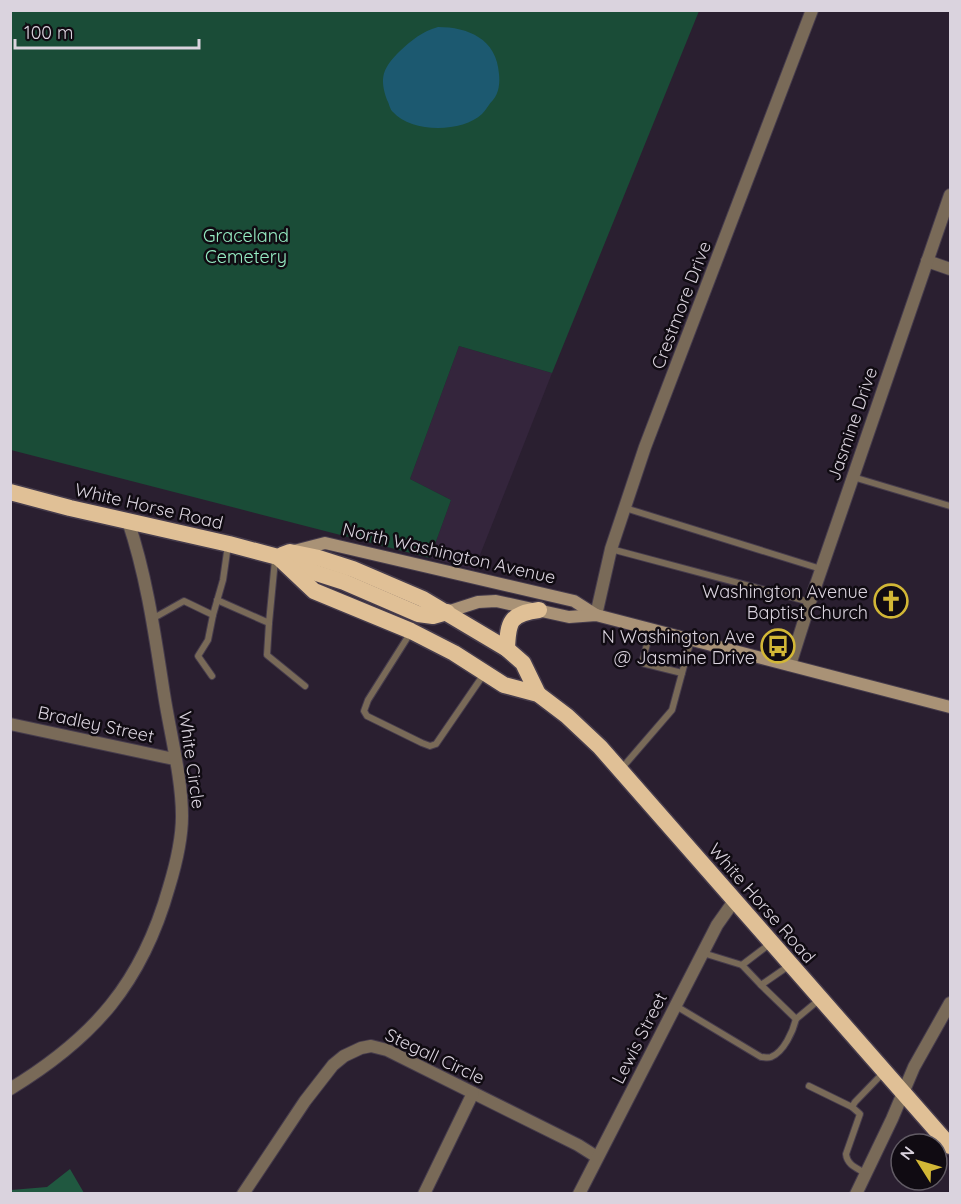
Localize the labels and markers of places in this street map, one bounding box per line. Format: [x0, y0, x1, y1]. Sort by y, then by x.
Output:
place label: Washington Avenue Baptist Church [702, 580, 868, 624]
church icon: Washington Avenue Baptist Church [873, 583, 909, 619]
place label: N Washington Ave @ Jasmine Drive [602, 625, 755, 669]
bus stop icon: N Washington Ave @ Jasmine Drive [760, 628, 796, 664]

